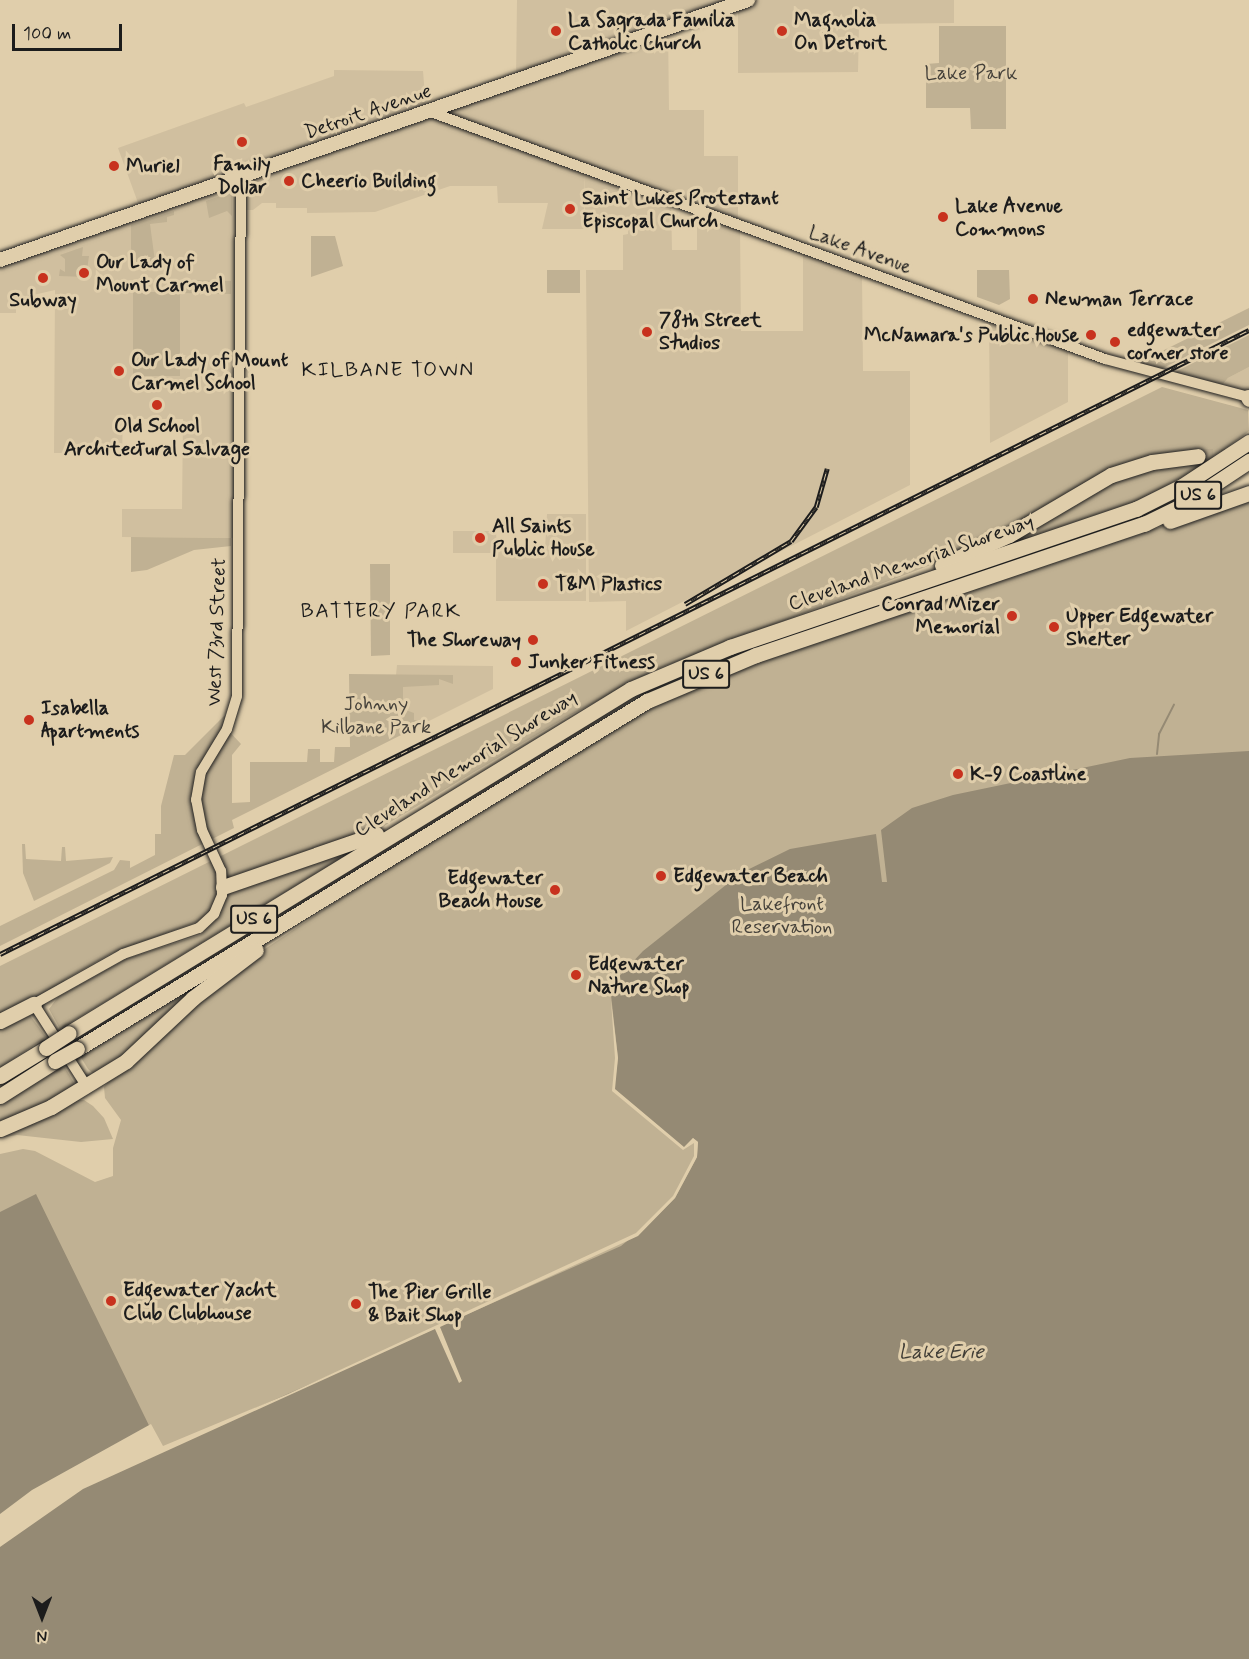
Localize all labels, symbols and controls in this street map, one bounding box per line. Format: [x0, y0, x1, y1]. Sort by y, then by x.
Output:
place label: La Sagrada Familia Catholic Church [568, 8, 738, 55]
place label: Magnolia On Detroit [794, 8, 885, 55]
scale bar [15, 12, 124, 50]
text: 100 m [23, 22, 71, 46]
marker: La Sagrada Familia Catholic Church [549, 24, 563, 38]
marker: Magnolia On Detroit [775, 24, 789, 38]
park label: Lake Park [927, 61, 1015, 85]
street label: Detroit Avenue [303, 79, 433, 145]
marker: Family Dollar [235, 135, 249, 149]
place label: Family Dollar [213, 152, 271, 199]
place label: Muriel [126, 154, 180, 178]
marker: Muriel [107, 159, 121, 173]
place label: Cheerio Building [301, 169, 439, 193]
marker: Cheerio Building [282, 174, 296, 188]
place label: Saint Lukes Protestant Episcopal Church [582, 186, 779, 233]
place label: Lake Avenue Commons [955, 194, 1066, 241]
marker: Saint Lukes Protestant Episcopal Church [563, 202, 577, 216]
marker: Lake Avenue Commons [936, 210, 950, 224]
street label: Lake Avenue [804, 220, 916, 280]
place label: Our Lady of Mount Carmel [96, 250, 224, 297]
marker: Our Lady of Mount Carmel [77, 266, 91, 280]
marker: Subway [36, 271, 50, 285]
place label: Newman Terrace [1045, 287, 1190, 311]
place label: Subway [9, 288, 77, 312]
marker: Newman Terrace [1026, 292, 1040, 306]
place label: 78th Street Studios [659, 308, 762, 355]
place label: edgewater corner store [1127, 318, 1229, 365]
place label: McNamara's Public House [859, 323, 1079, 347]
marker: 78th Street Studios [640, 325, 654, 339]
marker: McNamara's Public House [1084, 328, 1098, 342]
marker: edgewater corner store [1108, 335, 1122, 349]
place label: Our Lady of Mount Carmel School [131, 348, 288, 395]
district label: KILBANE TOWN [303, 357, 473, 383]
marker: Our Lady of Mount Carmel School [112, 364, 126, 378]
marker: Old School Architectural Salvage [150, 398, 164, 412]
place label: Old School Architectural Salvage [66, 414, 248, 461]
road number: US 6 [1174, 480, 1222, 510]
street label: Cleveland Memorial Shoreway [785, 510, 1037, 616]
place label: All Saints Public House [492, 514, 598, 561]
marker: All Saints Public House [473, 531, 487, 545]
street label: West 73rd Street [202, 558, 232, 706]
place label: T&M Plastics [555, 572, 664, 596]
marker: T&M Plastics [536, 577, 550, 591]
place label: Conrad Mizer Memorial [882, 592, 1000, 639]
district label: BATTERY PARK [299, 598, 463, 624]
place label: Upper Edgewater Shelter [1066, 604, 1215, 651]
marker: Conrad Mizer Memorial [1005, 609, 1019, 623]
marker: Upper Edgewater Shelter [1047, 620, 1061, 634]
place label: The Shoreway [407, 628, 521, 652]
marker: The Shoreway [526, 633, 540, 647]
place label: Junker Fitness [528, 650, 658, 674]
marker: Junker Fitness [509, 655, 523, 669]
road number: US 6 [682, 659, 730, 689]
street label: Cleveland Memorial Shoreway [350, 685, 582, 843]
park label: Johnny Kilbane Park [322, 693, 430, 740]
place label: Isabella Apartments [41, 696, 139, 743]
marker: Isabella Apartments [22, 713, 36, 727]
place label: K-9 Coastline [970, 762, 1086, 786]
marker: K-9 Coastline [951, 767, 965, 781]
place label: Edgewater Beach [673, 864, 826, 888]
place label: Edgewater Beach House [438, 867, 543, 914]
marker: Edgewater Beach [654, 869, 668, 883]
marker: Edgewater Beach House [548, 883, 562, 897]
park label: Lakefront Reservation [732, 892, 832, 939]
road number: US 6 [230, 904, 278, 934]
place label: Edgewater Nature Shop [588, 952, 690, 999]
marker: Edgewater Nature Shop [569, 968, 583, 982]
place label: Edgewater Yacht Club Clubhouse [123, 1278, 279, 1325]
place label: The Pier Grille & Bait Shop [368, 1280, 487, 1327]
marker: Edgewater Yacht Club Clubhouse [104, 1294, 118, 1308]
marker: The Pier Grille & Bait Shop [349, 1297, 363, 1311]
water label: Lake Erie [898, 1339, 984, 1365]
north arrow [12, 1587, 72, 1647]
text: N [37, 1625, 47, 1646]

